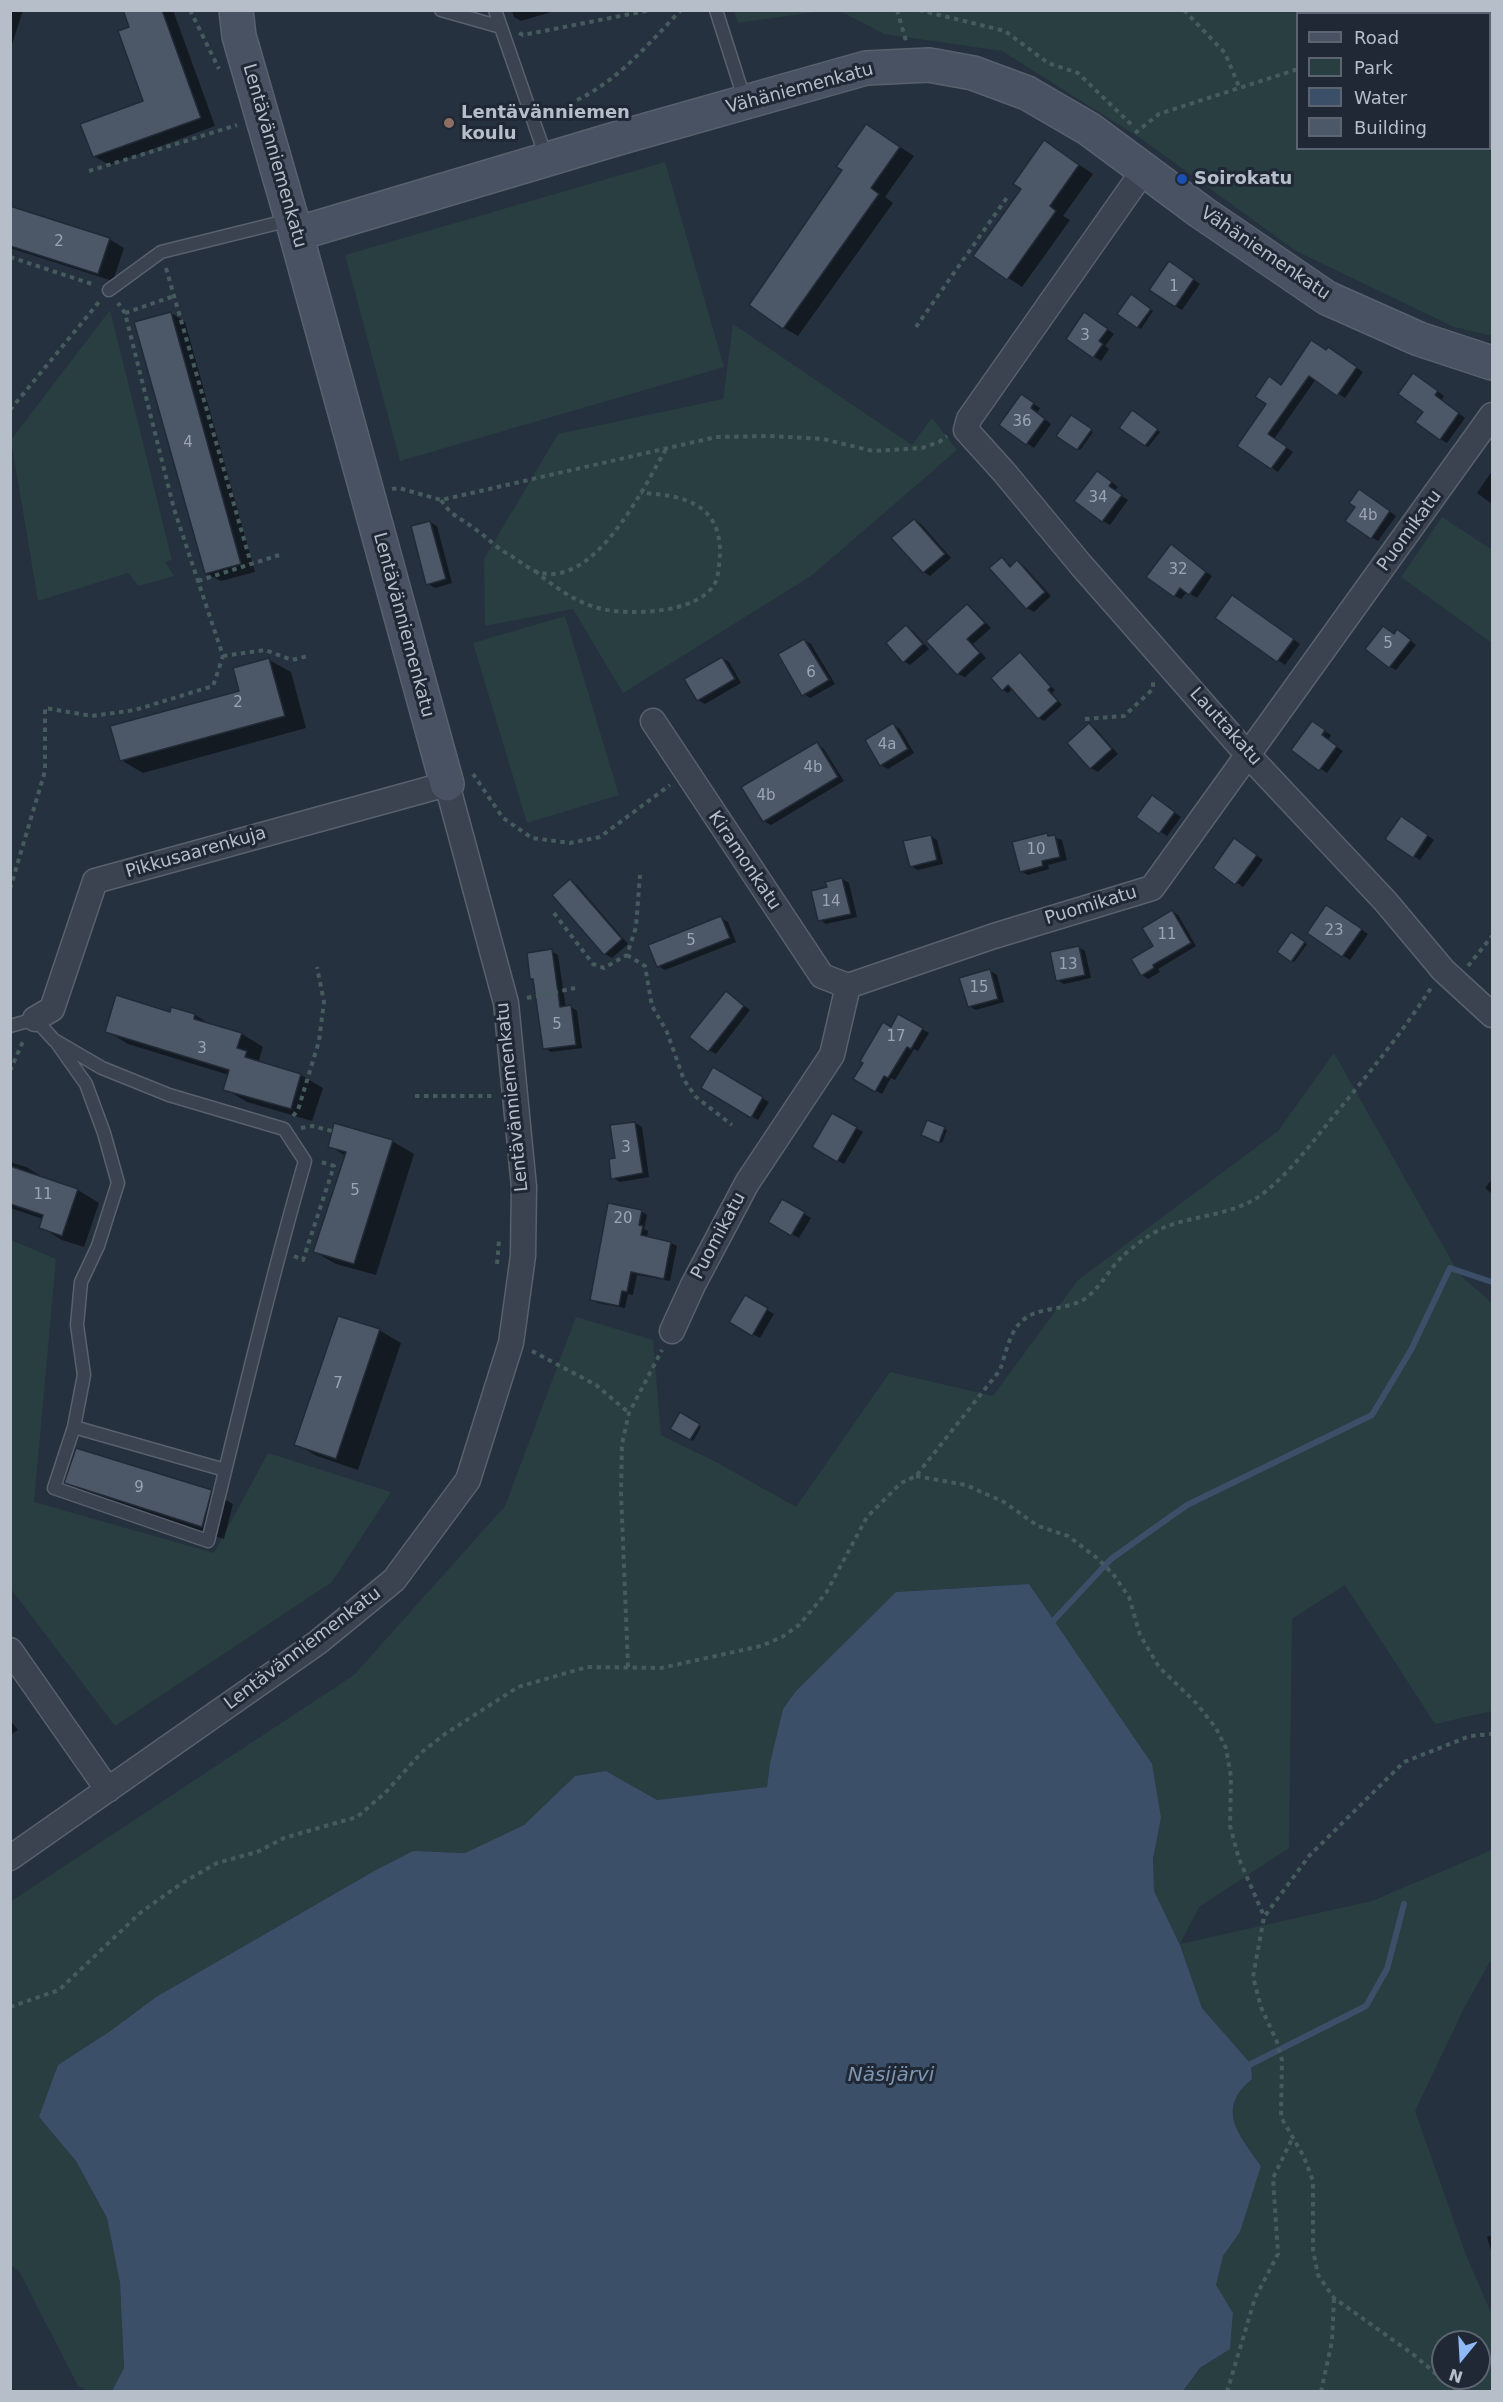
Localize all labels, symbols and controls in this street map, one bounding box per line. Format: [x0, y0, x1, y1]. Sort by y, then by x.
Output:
legend [1296, 12, 1491, 150]
text: Road [1354, 27, 1399, 48]
text: Park [1354, 57, 1393, 78]
street label: Vähäniemenkatu [724, 59, 876, 119]
street label: Lentävänniemenkatu [237, 61, 311, 251]
text: Water [1354, 87, 1407, 108]
place label: Lentävänniemen koulu [461, 102, 630, 144]
marker: Lentävänniemen koulu [442, 116, 456, 130]
text: Building [1354, 117, 1427, 138]
place label: Soirokatu [1194, 168, 1292, 190]
marker: Soirokatu [1175, 172, 1189, 186]
street label: Vähäniemenkatu [1196, 203, 1334, 305]
house number: 2 [54, 233, 64, 251]
house number: 1 [1169, 278, 1179, 296]
house number: 3 [1080, 327, 1090, 345]
house number: 36 [1012, 413, 1032, 431]
house number: 4 [183, 434, 193, 452]
street label: Puomikatu [1373, 486, 1447, 576]
house number: 34 [1088, 489, 1108, 507]
house number: 4b [1358, 507, 1378, 525]
street label: Lentävänniemenkatu [368, 530, 438, 720]
house number: 32 [1168, 561, 1188, 579]
house number: 5 [1383, 635, 1393, 653]
house number: 6 [806, 664, 816, 682]
street label: Lauttakatu [1184, 684, 1266, 770]
house number: 2 [233, 694, 243, 712]
house number: 4a [878, 736, 896, 754]
house number: 4b [803, 759, 823, 777]
house number: 4b [756, 787, 776, 805]
street label: Kiramonkatu [703, 807, 785, 915]
street label: Pikkusaarenkuja [123, 823, 269, 883]
house number: 10 [1026, 841, 1046, 859]
street label: Puomikatu [1042, 882, 1140, 930]
house number: 14 [821, 893, 841, 911]
house number: 23 [1324, 922, 1344, 940]
house number: 11 [1157, 926, 1177, 944]
house number: 5 [686, 932, 696, 950]
house number: 13 [1058, 956, 1078, 974]
house number: 15 [969, 979, 989, 997]
street label: Lentävänniemenkatu [492, 1001, 534, 1193]
house number: 5 [552, 1016, 562, 1034]
house number: 17 [886, 1028, 906, 1046]
house number: 3 [197, 1040, 207, 1058]
house number: 3 [621, 1139, 631, 1157]
house number: 5 [350, 1182, 360, 1200]
house number: 11 [33, 1186, 53, 1204]
street label: Puomikatu [687, 1189, 751, 1283]
house number: 20 [613, 1210, 633, 1228]
house number: 7 [333, 1375, 343, 1393]
house number: 9 [134, 1479, 144, 1497]
street label: Lentävänniemenkatu [220, 1583, 386, 1715]
water label: Näsijärvi [848, 2064, 934, 2088]
north arrow [1431, 2330, 1491, 2390]
text: N [1447, 2365, 1465, 2387]

